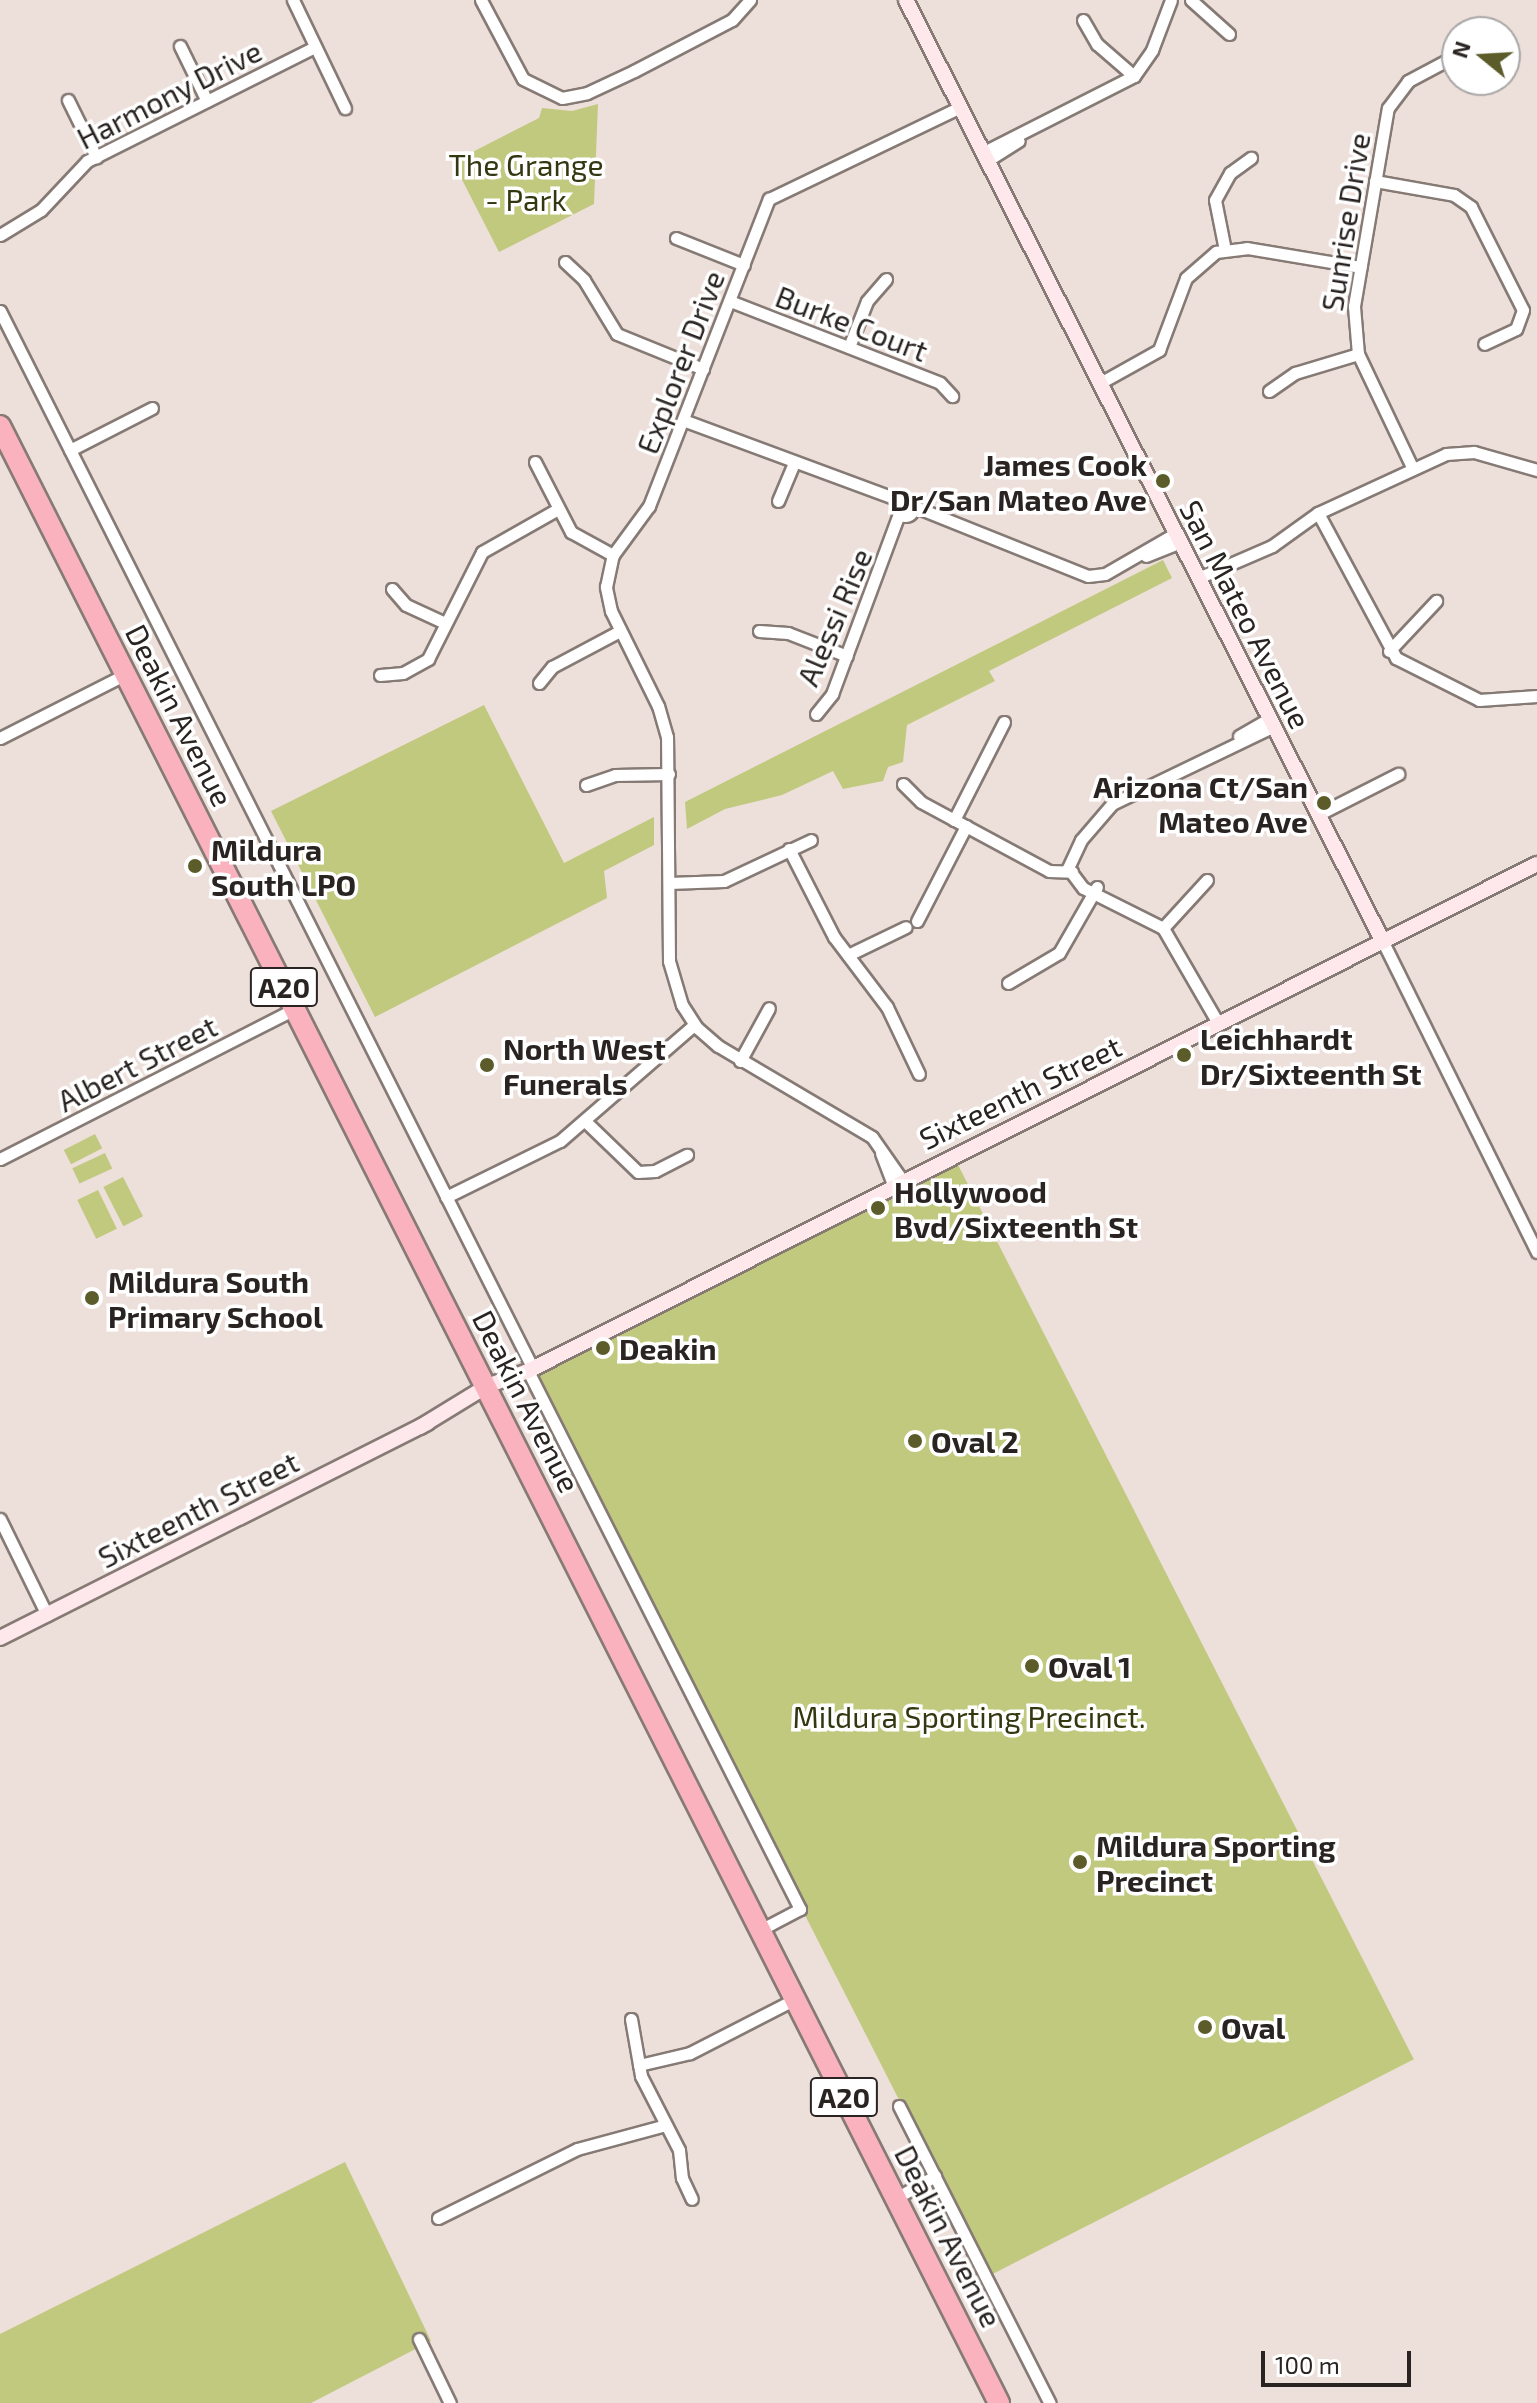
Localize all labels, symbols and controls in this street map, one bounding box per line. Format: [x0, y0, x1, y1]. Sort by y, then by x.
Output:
north arrow [1441, 16, 1521, 96]
street label: Harmony Drive [70, 32, 268, 156]
text: N [1445, 38, 1475, 61]
street label: Sunrise Drive [1313, 130, 1377, 314]
park label: The Grange - Park [448, 146, 604, 216]
street label: Explorer Drive [628, 265, 732, 459]
street label: Burke Court [771, 278, 933, 368]
place label: James Cook Dr/San Mateo Ave [889, 446, 1147, 516]
marker: James Cook Dr/San Mateo Ave [1154, 472, 1172, 490]
street label: San Mateo Avenue [1173, 494, 1319, 734]
street label: Alessi Rise [789, 543, 879, 691]
street label: Deakin Avenue [119, 618, 241, 812]
place label: Arizona Ct/San Mateo Ave [1093, 768, 1308, 838]
marker: Arizona Ct/San Mateo Ave [1315, 794, 1333, 812]
place label: Mildura South LPO [211, 831, 356, 902]
marker: Mildura South LPO [186, 857, 204, 875]
road number: A20 [248, 963, 320, 1011]
street label: Albert Street [51, 1007, 223, 1119]
place label: Leichhardt Dr/Sixteenth St [1200, 1020, 1422, 1090]
street label: Sixteenth Street [913, 1028, 1127, 1156]
place label: North West Funerals [503, 1030, 666, 1100]
marker: Leichhardt Dr/Sixteenth St [1175, 1046, 1193, 1064]
marker: North West Funerals [478, 1056, 496, 1074]
place label: Hollywood Bvd/Sixteenth St [894, 1173, 1138, 1244]
marker: Hollywood Bvd/Sixteenth St [869, 1199, 887, 1217]
place label: Mildura South Primary School [108, 1263, 324, 1334]
marker: Mildura South Primary School [83, 1289, 101, 1307]
street label: Deakin Avenue [466, 1304, 588, 1498]
place label: Deakin [619, 1330, 717, 1366]
marker: Deakin [594, 1339, 612, 1357]
place label: Oval 2 [931, 1423, 1019, 1459]
marker: Oval 2 [906, 1432, 924, 1450]
street label: Sixteenth Street [92, 1443, 304, 1575]
place label: Oval 1 [1048, 1648, 1132, 1684]
marker: Oval 1 [1023, 1657, 1041, 1675]
park label: Mildura Sporting Precinct. [792, 1698, 1146, 1734]
place label: Mildura Sporting Precinct [1096, 1827, 1336, 1898]
marker: Mildura Sporting Precinct [1071, 1853, 1089, 1871]
place label: Oval [1221, 2009, 1285, 2045]
marker: Oval [1196, 2018, 1214, 2036]
road number: A20 [808, 2073, 880, 2121]
street label: Deakin Avenue [888, 2139, 1010, 2333]
scale bar [1265, 2335, 1415, 2385]
text: 100 m [1275, 2350, 1340, 2379]

